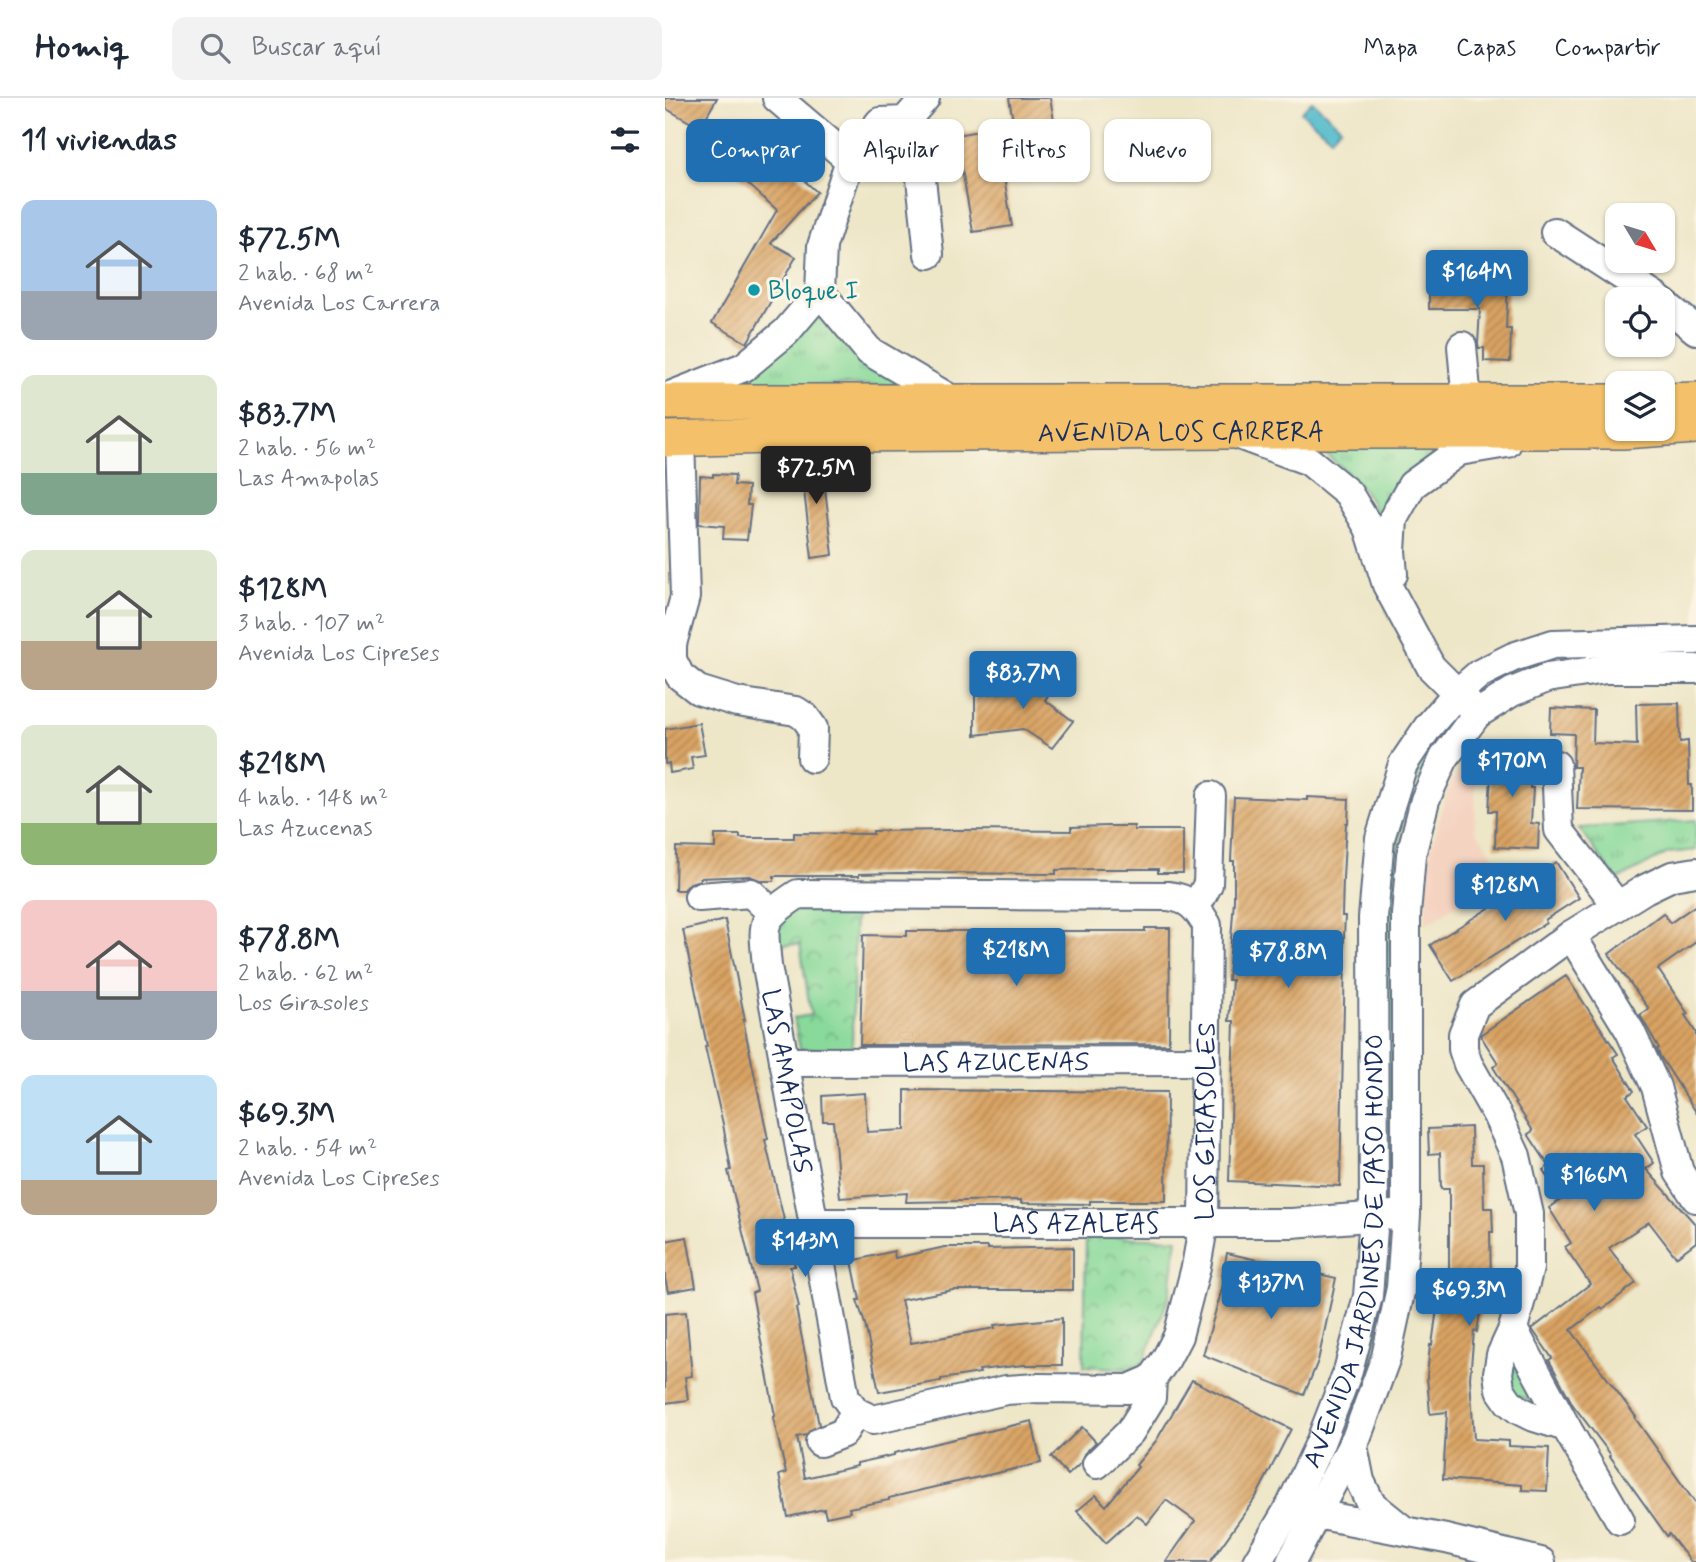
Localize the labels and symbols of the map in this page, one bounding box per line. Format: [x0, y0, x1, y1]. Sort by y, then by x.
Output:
north arrow [1605, 203, 1675, 273]
pin: $164M [1428, 250, 1526, 310]
place label: Bloque I [768, 275, 859, 309]
marker: Bloque I [746, 282, 762, 298]
street label: AVENIDA LOS CARRERA [1038, 416, 1324, 451]
pin: $72.5M [759, 446, 873, 506]
pin: $83.7M [966, 652, 1080, 711]
pin: $170M [1463, 740, 1561, 799]
pin: $128M [1456, 864, 1554, 923]
pin: $218M [967, 928, 1065, 988]
pin: $78.8M [1231, 930, 1345, 990]
street label: LAS AMAPOLAS [753, 987, 819, 1176]
street label: LOS GIRASOLES [1189, 1022, 1225, 1221]
street label: AVENIDA JARDINES DE PASO HONDO [1296, 1034, 1393, 1474]
street label: LAS AZUCENAS [903, 1046, 1090, 1081]
pin: $166M [1545, 1154, 1643, 1213]
street label: LAS AZALEAS [993, 1208, 1159, 1242]
pin: $143M [756, 1220, 854, 1279]
pin: $137M [1222, 1262, 1320, 1321]
pin: $69.3M [1412, 1268, 1526, 1328]

